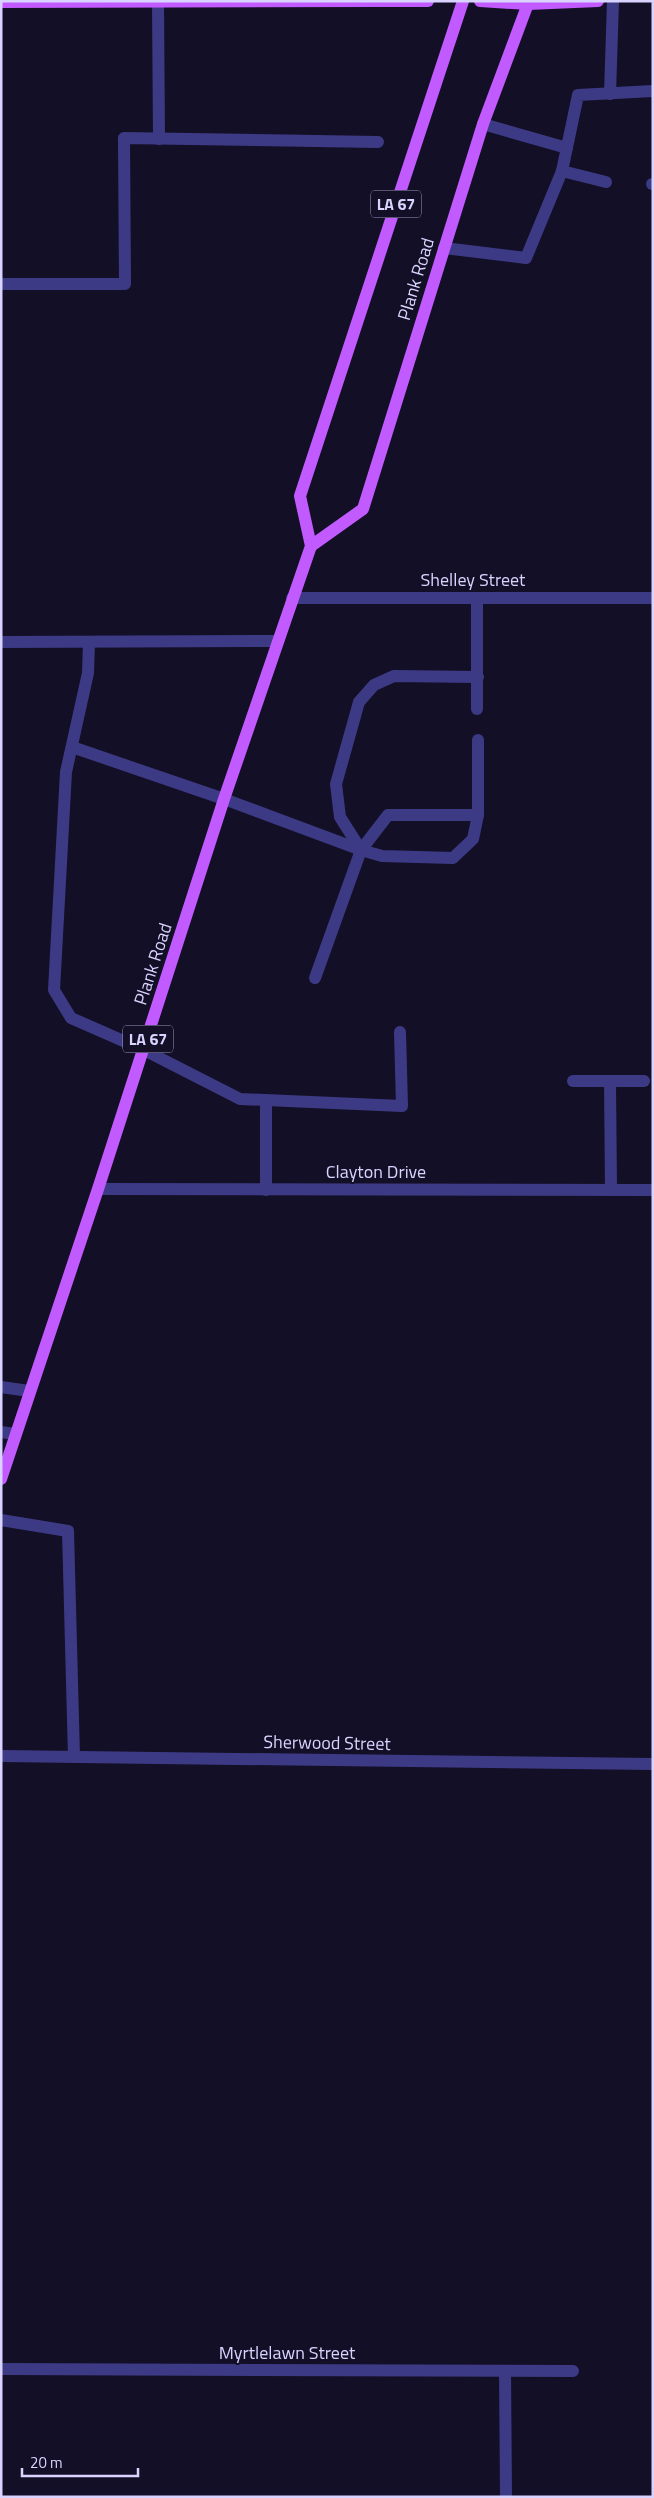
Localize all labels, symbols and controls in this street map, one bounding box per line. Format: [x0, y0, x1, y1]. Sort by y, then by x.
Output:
road number: LA 67 [371, 190, 421, 218]
street label: Plank Road [390, 234, 441, 323]
street label: Shelley Street [421, 566, 526, 593]
street label: Plank Road [127, 919, 179, 1008]
road number: LA 67 [123, 1026, 173, 1052]
street label: Clayton Drive [326, 1158, 426, 1185]
street label: Sherwood Street [263, 1728, 392, 1757]
street label: Myrtlelawn Street [219, 2339, 356, 2366]
scale bar [22, 2446, 139, 2478]
text: 20 m [30, 2451, 63, 2474]

